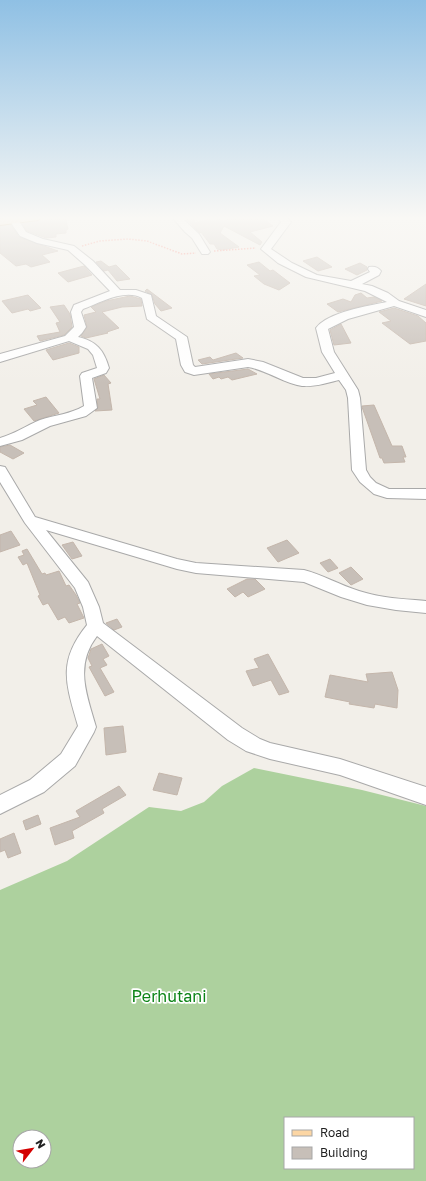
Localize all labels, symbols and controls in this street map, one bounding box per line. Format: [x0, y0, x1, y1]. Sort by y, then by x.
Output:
park label: Perhutani [132, 986, 206, 1006]
legend [284, 1117, 414, 1169]
text: Road [320, 1125, 349, 1140]
north arrow [12, 1129, 52, 1169]
text: N [33, 1137, 49, 1151]
text: Building [320, 1145, 368, 1160]

